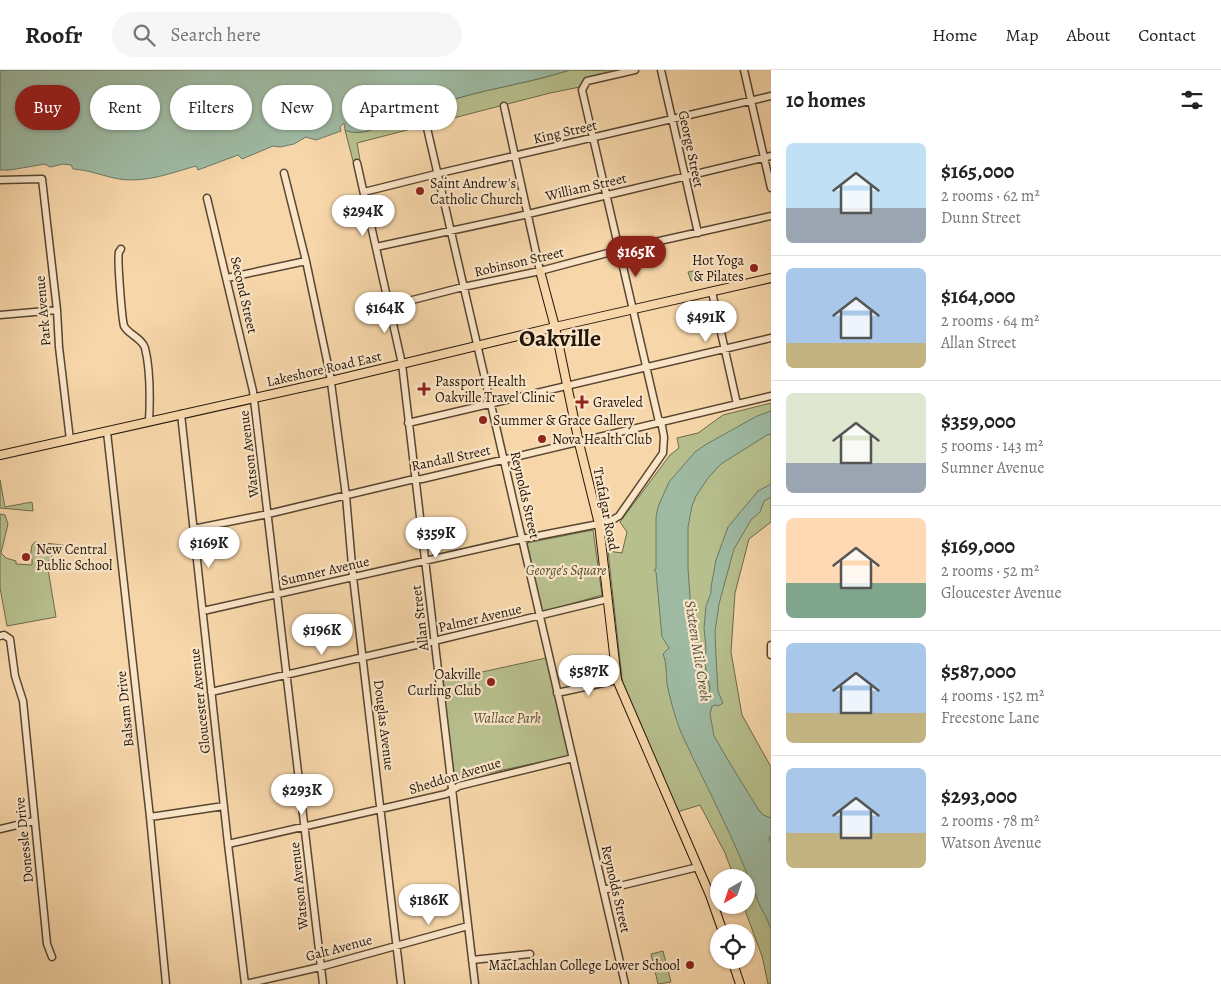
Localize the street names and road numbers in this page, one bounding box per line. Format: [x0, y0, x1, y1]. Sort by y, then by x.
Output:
street label: George Street [674, 109, 708, 190]
street label: King Street [531, 115, 599, 149]
street label: William Street [543, 168, 629, 206]
street label: Robinson Street [472, 242, 566, 282]
street label: Second Street [226, 255, 262, 336]
street label: Park Avenue [30, 275, 56, 347]
street label: Lakeshore Road East [265, 346, 384, 391]
street label: Watson Avenue [234, 409, 264, 500]
street label: Randall Street [410, 440, 493, 476]
street label: Reynolds Street [506, 449, 544, 541]
street label: Trafalgar Road [589, 466, 623, 553]
street label: Sumner Avenue [279, 552, 371, 590]
street label: Allan Street [406, 584, 434, 653]
street label: Palmer Avenue [436, 599, 524, 637]
street label: Gloucester Avenue [185, 648, 215, 754]
street label: Balsam Drive [112, 670, 138, 748]
street label: Douglas Avenue [369, 678, 399, 772]
street label: Sheddon Avenue [407, 753, 503, 799]
street label: Donessle Drive [10, 796, 38, 884]
street label: Watson Avenue [285, 841, 313, 932]
street label: Reynolds Street [597, 843, 635, 935]
street label: Galt Avenue [304, 930, 374, 966]

